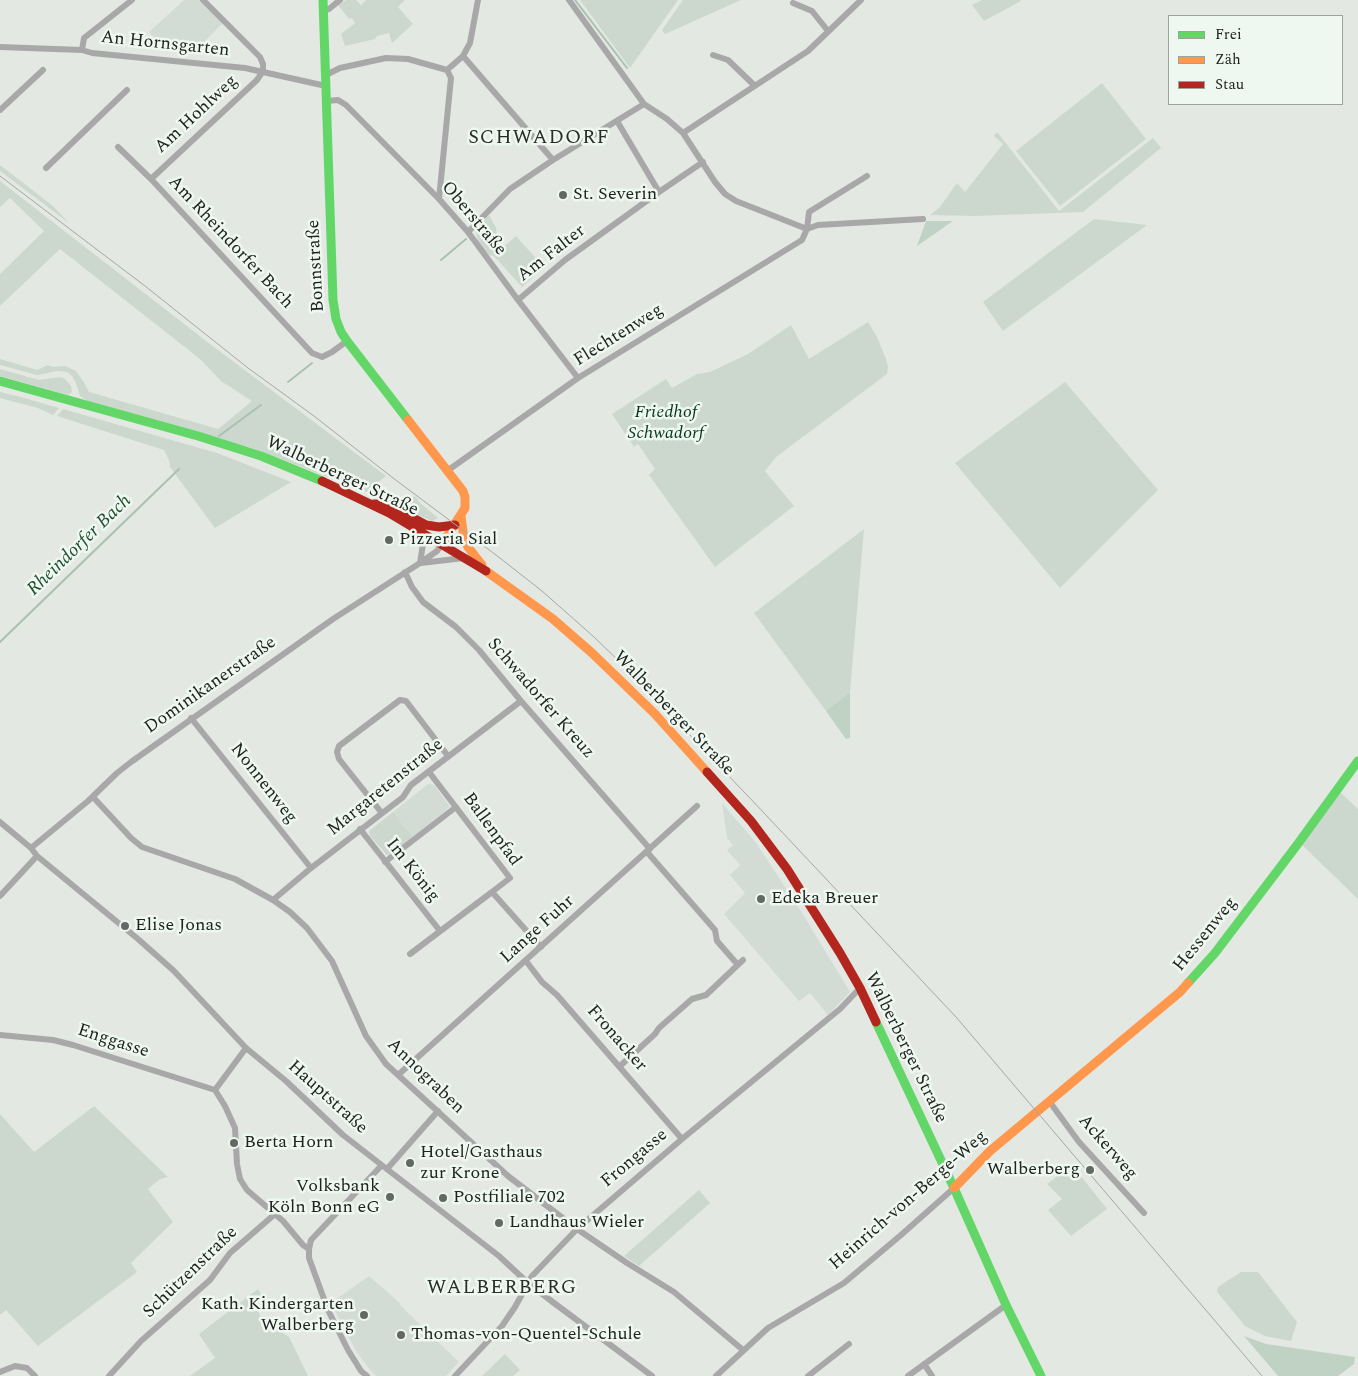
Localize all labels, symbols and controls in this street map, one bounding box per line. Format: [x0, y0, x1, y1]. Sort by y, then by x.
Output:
legend [1168, 15, 1343, 105]
text: Frei [1215, 23, 1242, 46]
street label: An Hornsgarten [100, 28, 230, 62]
text: Zäh [1215, 48, 1241, 71]
street label: Am Hohlweg [151, 71, 243, 159]
text: Stau [1215, 73, 1244, 96]
district label: SCHWADORF [467, 127, 611, 151]
street label: Am Rheindorfer Bach [163, 172, 297, 314]
street label: Oberstraße [436, 177, 510, 261]
place label: St. Severin [573, 184, 657, 206]
marker: St. Severin [557, 189, 569, 201]
street label: Bonnstraße [304, 219, 330, 313]
street label: Am Falter [514, 221, 590, 287]
street label: Flechtenweg [570, 300, 668, 372]
park label: Friedhof Schwadorf [628, 402, 704, 444]
street label: Walberberger Straße [263, 432, 421, 522]
water label: Rheindorfer Bach [23, 491, 137, 601]
place label: Pizzeria Sial [399, 529, 497, 551]
marker: Pizzeria Sial [383, 534, 395, 546]
street label: Dominikanerstraße [141, 633, 281, 739]
street label: Schwadorfer Kreuz [482, 634, 598, 764]
street label: Walberberger Straße [608, 647, 738, 781]
street label: Margaretenstraße [324, 735, 448, 841]
street label: Nonnenweg [225, 739, 301, 829]
street label: Ballenpfad [457, 789, 525, 871]
street label: Im König [380, 835, 444, 907]
place label: Edeka Breuer [771, 888, 878, 910]
street label: Lange Fuhr [497, 891, 579, 969]
marker: Edeka Breuer [755, 893, 767, 905]
street label: Hessenweg [1169, 893, 1243, 977]
place label: Elise Jonas [135, 915, 222, 937]
marker: Elise Jonas [119, 920, 131, 932]
street label: Walberberger Straße [859, 969, 951, 1127]
street label: Fronacker [581, 1001, 651, 1077]
street label: Enggasse [74, 1020, 152, 1064]
street label: Annograben [382, 1035, 468, 1119]
street label: Hauptstraße [283, 1057, 371, 1139]
street label: Ackerweg [1073, 1111, 1141, 1185]
street label: Frongasse [597, 1125, 673, 1193]
street label: Heinrich-von-Berge-Weg [826, 1127, 992, 1275]
place label: Berta Horn [244, 1132, 333, 1154]
marker: Berta Horn [228, 1137, 240, 1149]
place label: Hotel/Gasthaus zur Krone [420, 1142, 543, 1184]
marker: Hotel/Gasthaus zur Krone [404, 1157, 416, 1169]
place label: Walberberg [987, 1159, 1080, 1181]
marker: Walberberg [1084, 1164, 1096, 1176]
place label: Volksbank Köln Bonn eG [268, 1176, 380, 1218]
place label: Postfiliale 702 [453, 1187, 565, 1209]
marker: Volksbank Köln Bonn eG [384, 1191, 396, 1203]
marker: Postfiliale 702 [437, 1192, 449, 1204]
place label: Landhaus Wieler [509, 1212, 644, 1234]
marker: Landhaus Wieler [493, 1217, 505, 1229]
street label: Schützenstraße [139, 1223, 243, 1323]
district label: WALBERBERG [426, 1277, 578, 1301]
place label: Kath. Kindergarten Walberberg [201, 1294, 354, 1336]
marker: Kath. Kindergarten Walberberg [358, 1309, 370, 1321]
place label: Thomas-von-Quentel-Schule [411, 1324, 642, 1346]
marker: Thomas-von-Quentel-Schule [395, 1329, 407, 1341]

